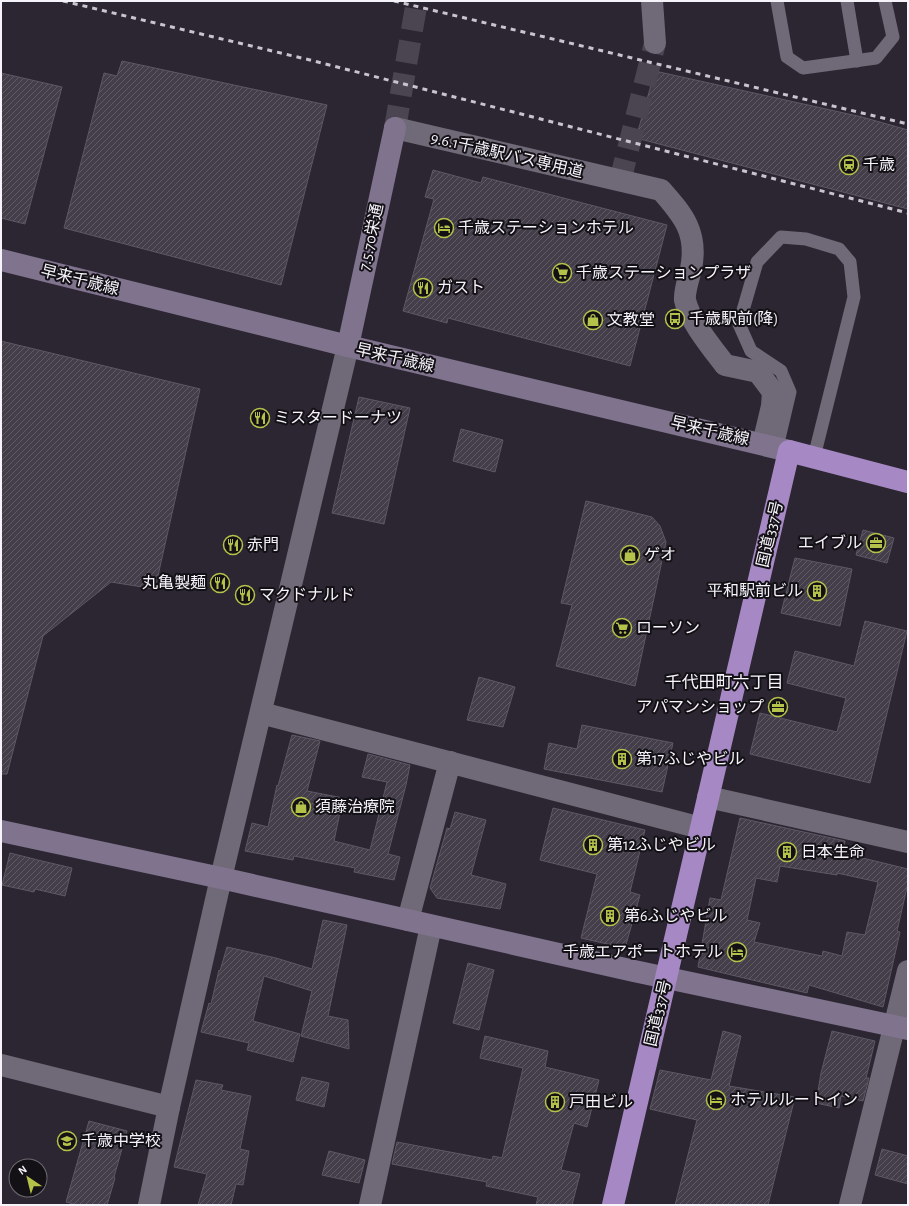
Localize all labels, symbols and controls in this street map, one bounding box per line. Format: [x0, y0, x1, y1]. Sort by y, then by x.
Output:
street label: 9.6.1千歳駅バス専用道 [429, 129, 585, 180]
station icon: 千歳 [838, 154, 860, 176]
place label: 千歳 [863, 156, 895, 173]
street label: 7.5.70栄通 [355, 202, 386, 272]
hotel icon: 千歳ステーションホテル [433, 217, 455, 239]
place label: 千歳ステーションホテル [458, 219, 634, 236]
street label: 早来千歳線 [39, 262, 121, 297]
supermarket icon: 千歳ステーションプラザ [551, 262, 573, 284]
place label: 千歳ステーションプラザ [576, 264, 751, 281]
restaurant icon: ガスト [412, 277, 434, 299]
place label: ガスト [437, 279, 485, 296]
bus stop icon: 千歳駅前(降) [664, 308, 686, 330]
shop icon: 文教堂 [582, 309, 604, 331]
place label: 千歳駅前(降) [689, 310, 779, 327]
place label: 文教堂 [607, 311, 655, 328]
street label: 早来千歳線 [354, 340, 436, 375]
restaurant icon: ミスタードーナツ [249, 407, 271, 429]
place label: ミスタードーナツ [274, 409, 402, 426]
street label: 早来千歳線 [669, 413, 751, 448]
street label: 国道337号 [754, 499, 785, 569]
office icon: エイブル [865, 532, 887, 554]
restaurant icon: 赤門 [222, 534, 244, 556]
place label: エイブル [798, 534, 862, 551]
place label: 赤門 [247, 537, 279, 553]
shop icon: ゲオ [619, 544, 641, 566]
place label: ゲオ [644, 546, 676, 563]
restaurant icon: 丸亀製麺 [209, 572, 231, 594]
place label: 丸亀製麺 [142, 574, 206, 591]
building icon: 平和駅前ビル [806, 580, 828, 602]
place label: 平和駅前ビル [707, 582, 803, 599]
restaurant icon: マクドナルド [234, 584, 256, 606]
place label: マクドナルド [259, 587, 355, 603]
supermarket icon: ローソン [611, 617, 633, 639]
place label: ローソン [636, 620, 700, 636]
district label: 千代田町六丁目 [665, 673, 784, 691]
office icon: アパマンショップ [767, 696, 789, 718]
place label: アパマンショップ [636, 699, 764, 715]
building icon: 第17ふじやビル [611, 748, 633, 770]
place label: 第17ふじやビル [636, 750, 744, 767]
shop icon: 須藤治療院 [290, 796, 312, 818]
place label: 須藤治療院 [315, 798, 395, 815]
building icon: 第12ふじやビル [582, 834, 604, 856]
place label: 第12ふじやビル [607, 836, 716, 853]
building icon: 日本生命 [776, 841, 798, 863]
place label: 日本生命 [801, 844, 865, 860]
building icon: 第6ふじやビル [599, 905, 621, 927]
place label: 第6ふじやビル [624, 907, 728, 924]
hotel icon: 千歳エアポートホテル [726, 941, 748, 963]
place label: 千歳エアポートホテル [563, 943, 723, 960]
street label: 国道337号 [642, 978, 673, 1048]
hotel icon: ホテルルートイン [705, 1089, 727, 1111]
building icon: 戸田ビル [544, 1091, 566, 1113]
place label: ホテルルートイン [730, 1092, 858, 1108]
place label: 戸田ビル [569, 1093, 633, 1110]
school or university icon: 千歳中学校 [56, 1130, 78, 1152]
place label: 千歳中学校 [81, 1132, 161, 1149]
north arrow [8, 1158, 48, 1198]
text: N [16, 1164, 29, 1177]

